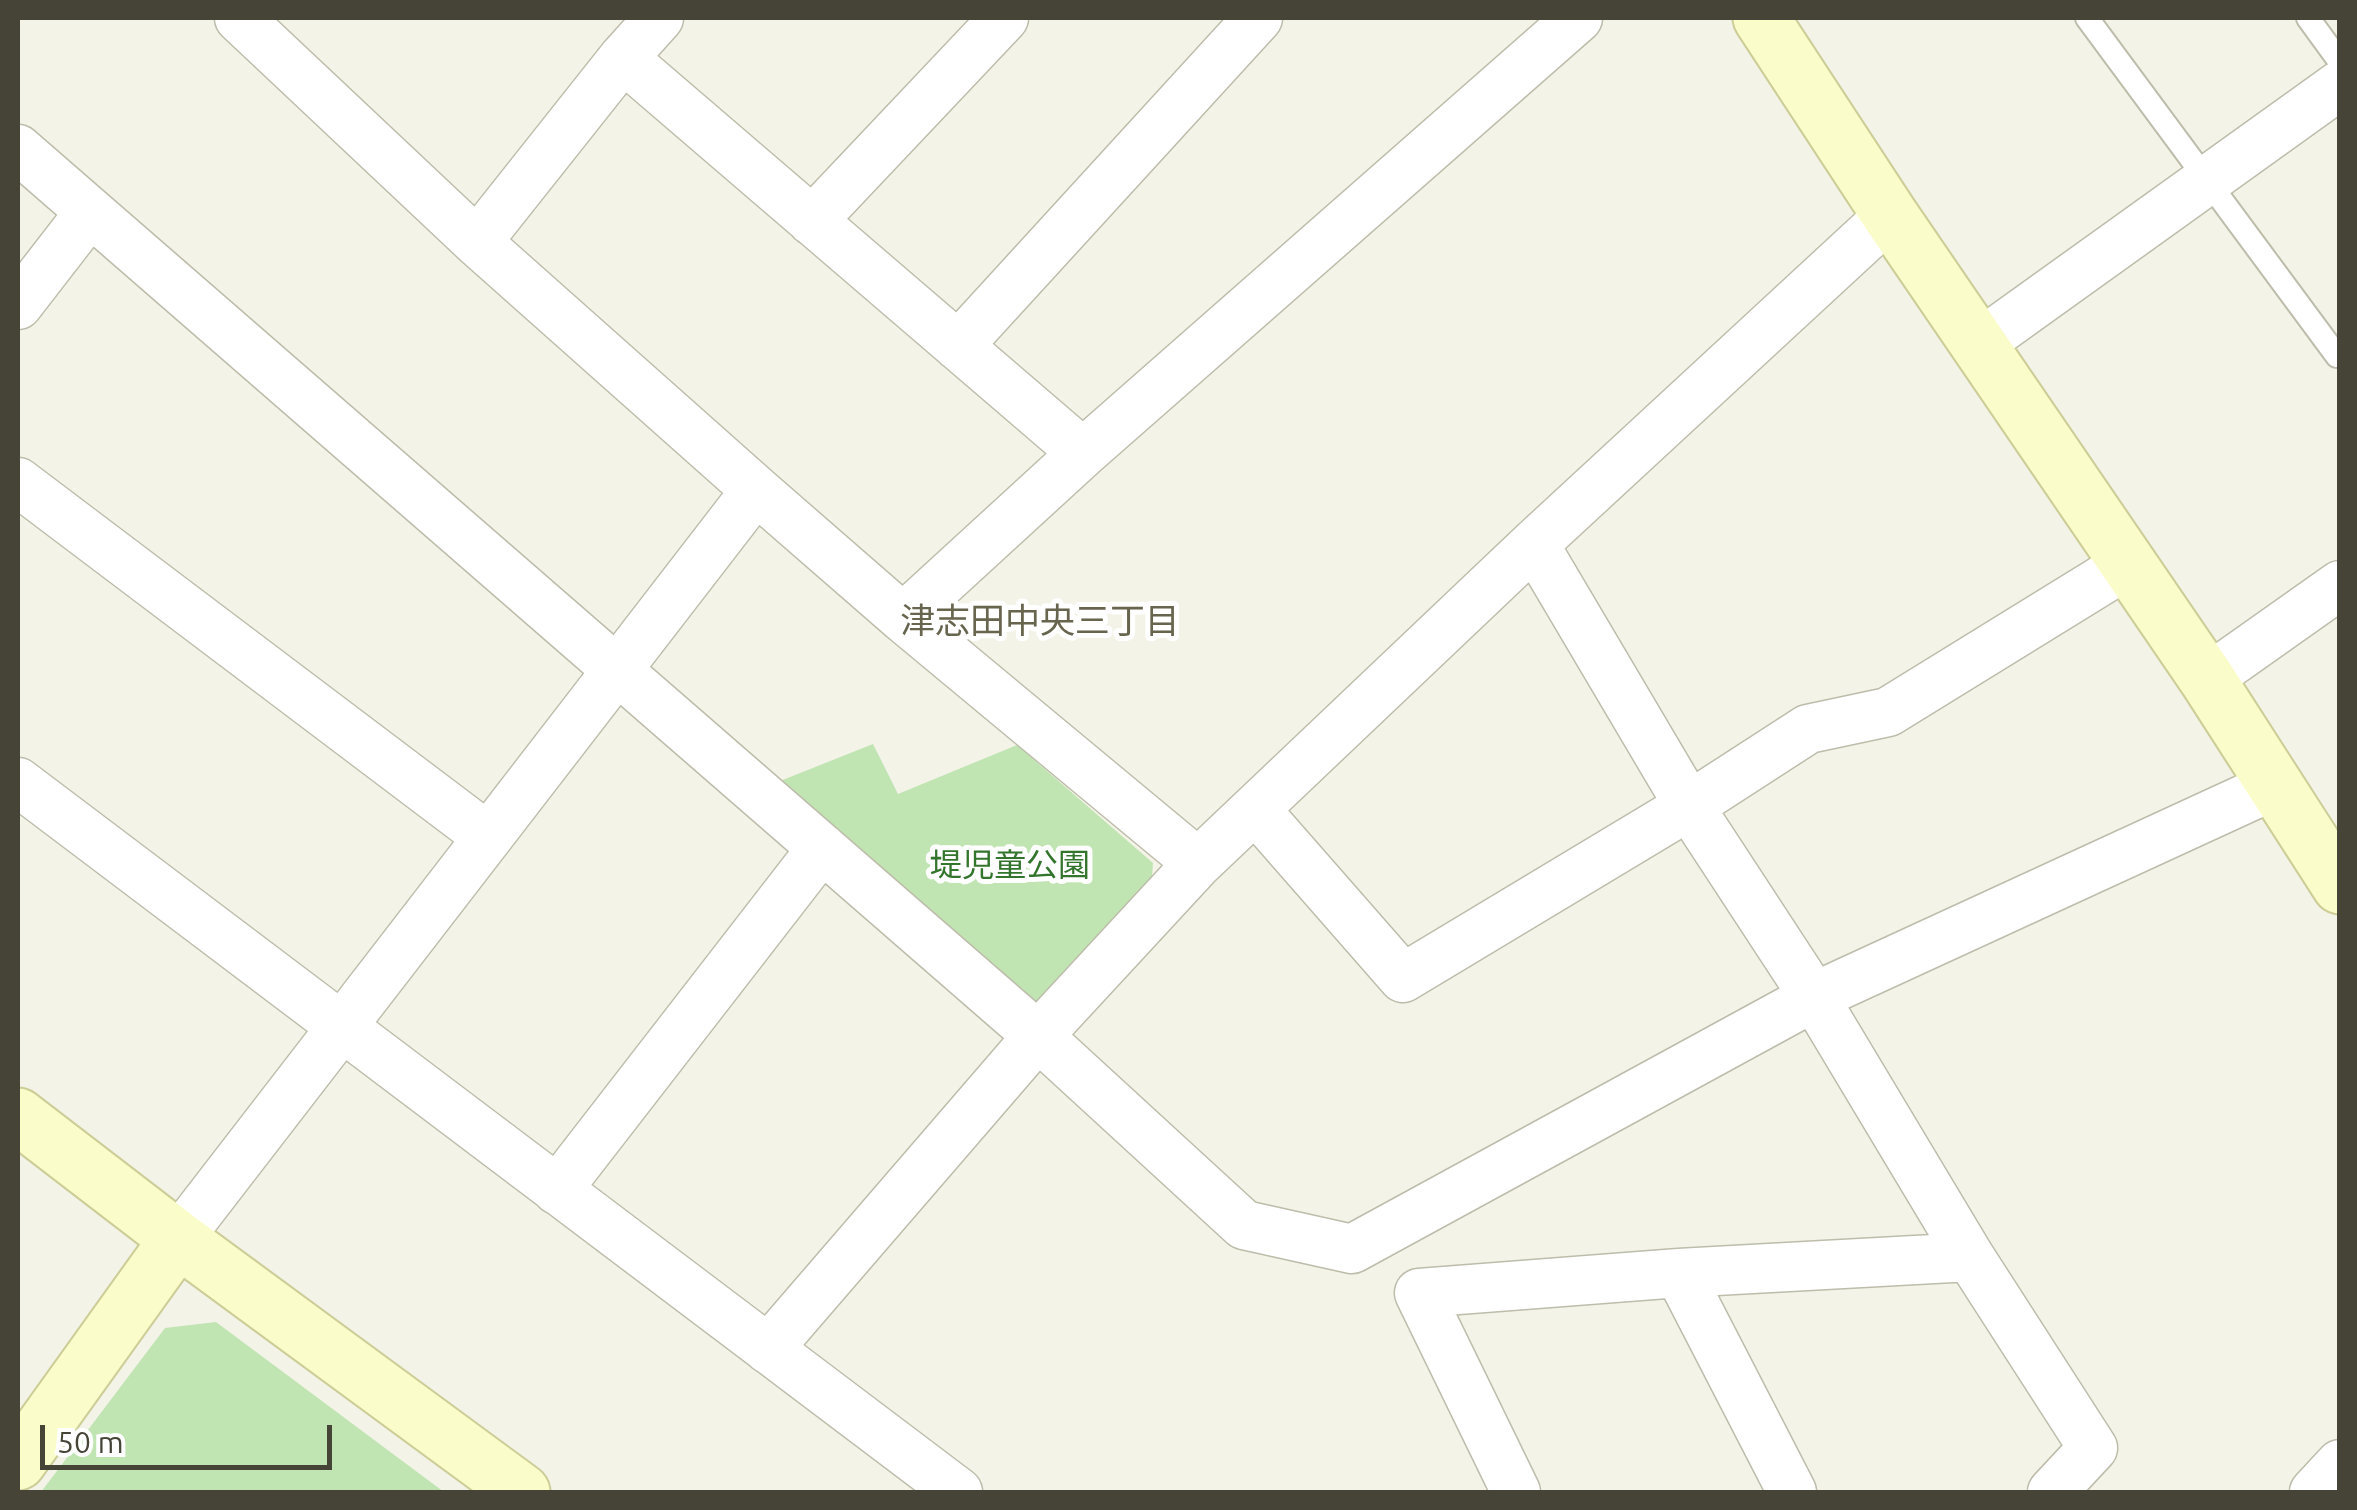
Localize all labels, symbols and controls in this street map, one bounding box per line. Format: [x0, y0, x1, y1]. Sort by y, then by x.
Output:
district label: 津志田中央三丁目 [900, 600, 1180, 642]
park label: 堤児童公園 [930, 846, 1090, 884]
scale bar [45, 1405, 338, 1467]
text: 50 m [57, 1425, 124, 1459]

